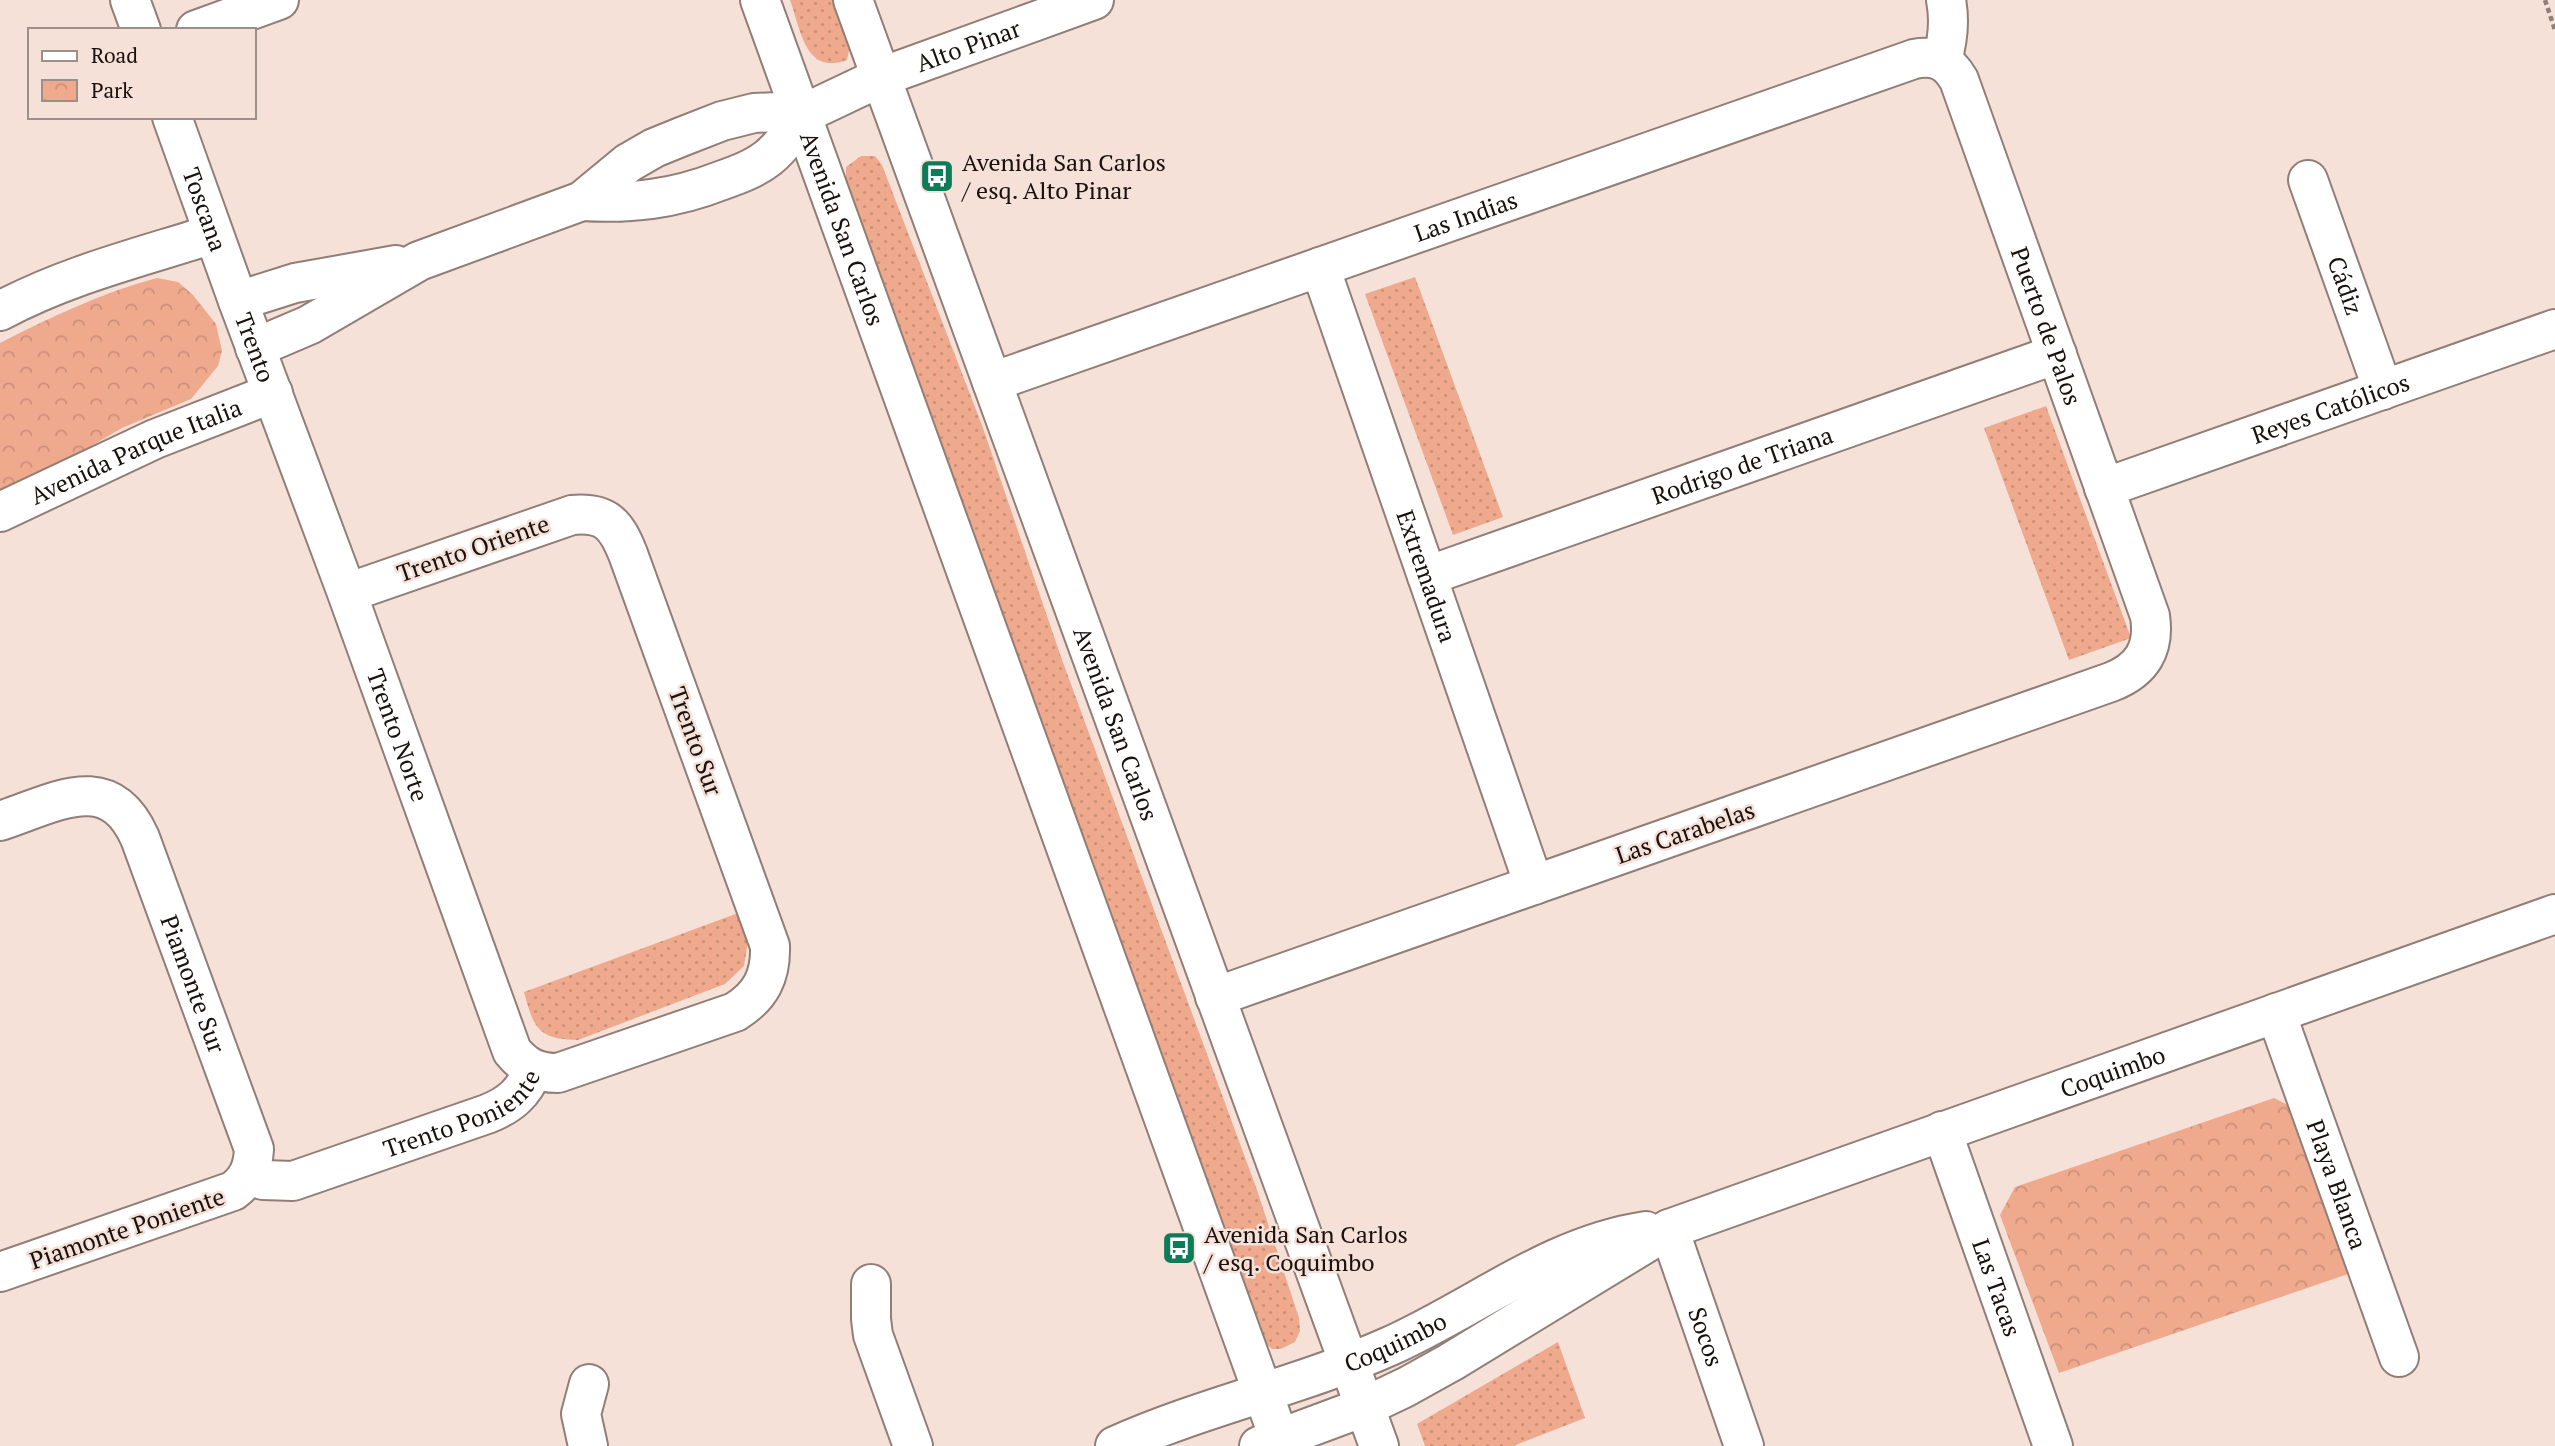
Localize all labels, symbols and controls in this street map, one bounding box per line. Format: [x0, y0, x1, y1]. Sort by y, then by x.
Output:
street label: Alto Pinar [912, 12, 1026, 79]
legend [28, 28, 256, 119]
text: Road [91, 41, 138, 69]
text: Park [91, 76, 133, 104]
street label: Avenida San Carlos [793, 127, 892, 330]
place label: Avenida San Carlos / esq. Alto Pinar [961, 146, 1166, 206]
bus stop icon: Avenida San Carlos / esq. Alto Pinar [918, 157, 956, 195]
street label: Toscana [175, 163, 235, 255]
street label: Las Indias [1410, 183, 1522, 249]
street label: Puerto de Palos [2004, 242, 2090, 409]
street label: Cádiz [2321, 252, 2371, 319]
street label: Trento [228, 308, 283, 387]
street label: Reyes Católicos [2247, 366, 2414, 451]
street label: Avenida Parque Italia [25, 391, 246, 512]
street label: Rodrigo de Triana [1647, 418, 1837, 512]
street label: Extremadura [1389, 506, 1465, 646]
street label: Trento Oriente [393, 507, 553, 589]
street label: Avenida San Carlos [1066, 622, 1166, 825]
street label: Trento Norte [360, 664, 437, 806]
street label: Trento Sur [662, 682, 731, 801]
street label: Las Carabelas [1611, 793, 1759, 871]
street label: Piamonte Sur [154, 910, 234, 1058]
street label: Coquimbo [2056, 1038, 2169, 1105]
street label: Trento Poniente [379, 1064, 547, 1165]
street label: Playa Blanca [2299, 1115, 2375, 1254]
street label: Piamonte Poniente [25, 1180, 229, 1276]
place label: Avenida San Carlos / esq. Coquimbo [1203, 1218, 1408, 1278]
bus stop icon: Avenida San Carlos / esq. Coquimbo [1160, 1229, 1198, 1267]
street label: Las Tacas [1965, 1234, 2029, 1341]
street label: Socos [1681, 1303, 1731, 1371]
street label: Coquimbo [1339, 1304, 1452, 1379]

